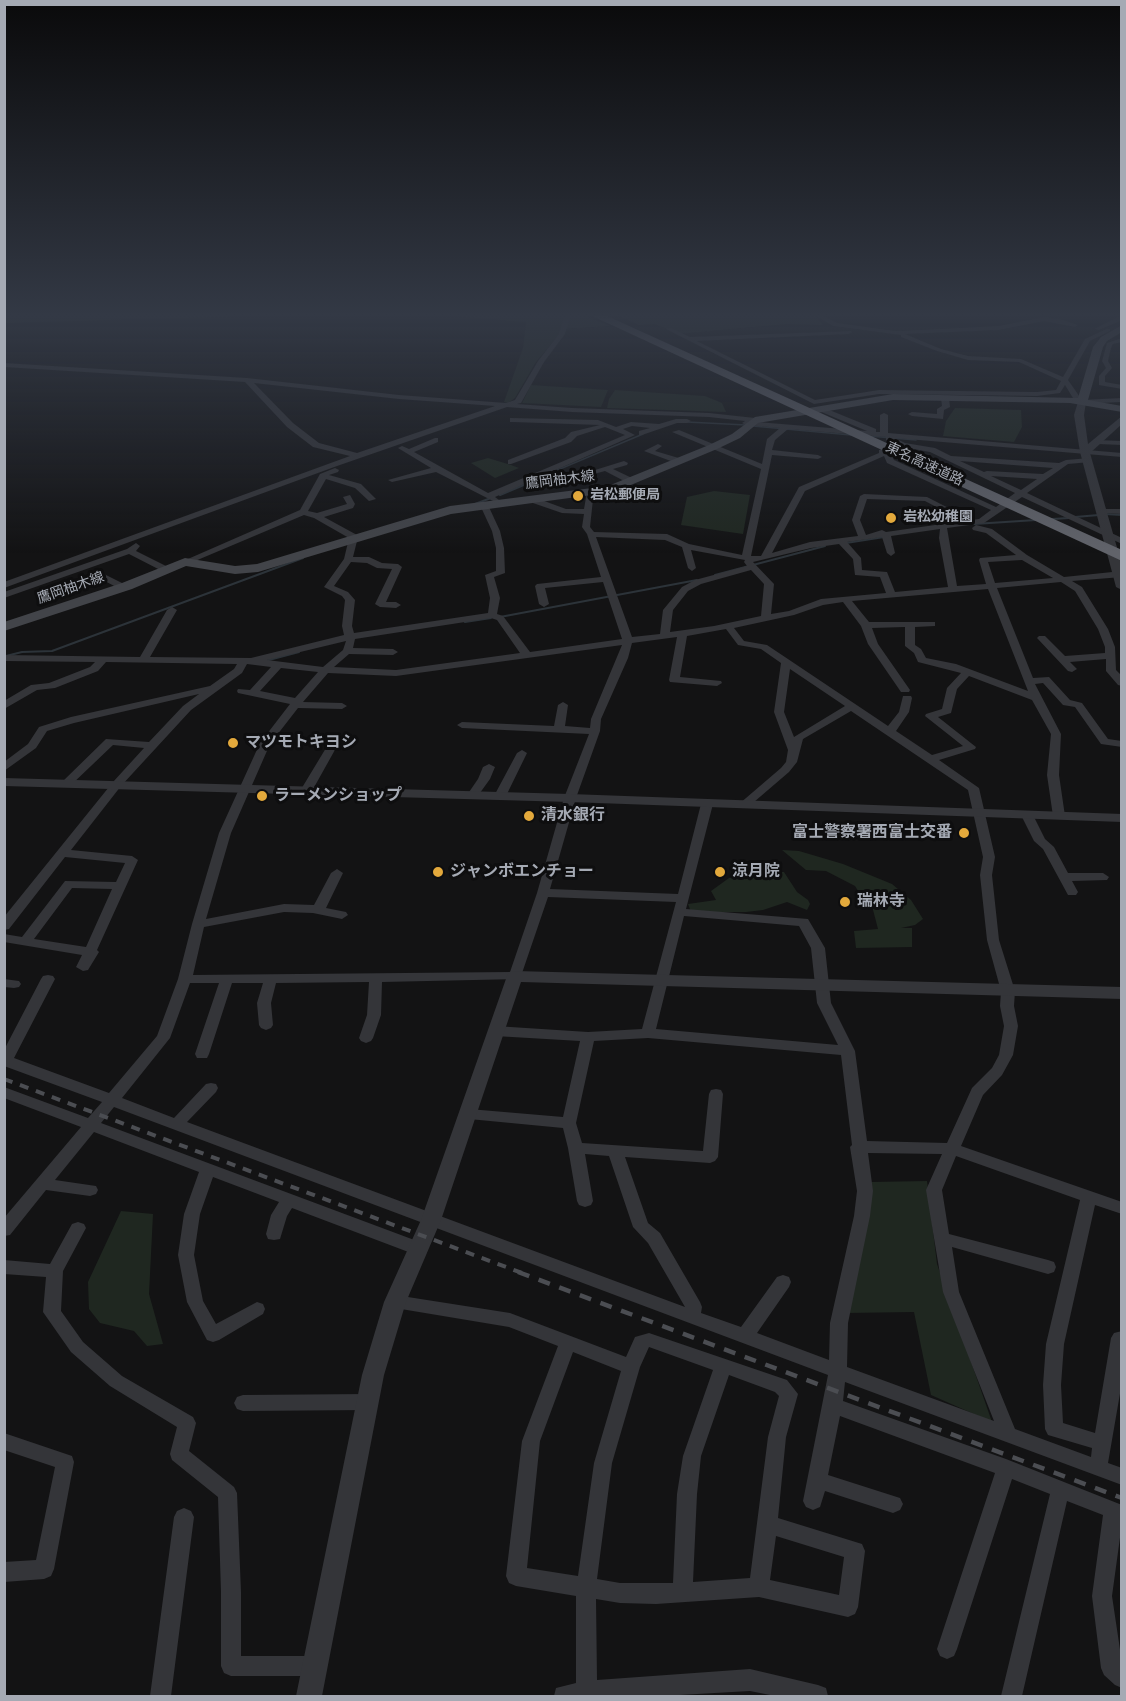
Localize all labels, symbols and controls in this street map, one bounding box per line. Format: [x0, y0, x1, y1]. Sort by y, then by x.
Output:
street label: 東名高速道路 [882, 440, 966, 490]
street label: 鷹岡柚木線 [524, 468, 596, 494]
place label: 岩松郵便局 [590, 488, 660, 504]
marker: 岩松郵便局 [571, 489, 585, 503]
place label: 岩松幼稚園 [903, 510, 973, 526]
marker: 岩松幼稚園 [884, 511, 898, 525]
street label: 鷹岡柚木線 [35, 570, 107, 608]
place label: マツモトキヨシ [245, 733, 357, 753]
marker: マツモトキヨシ [226, 736, 240, 750]
place label: ラーメンショップ [274, 786, 402, 806]
marker: ラーメンショップ [255, 789, 269, 803]
place label: 清水銀行 [541, 806, 605, 826]
marker: 清水銀行 [522, 809, 536, 823]
place label: 富士警察署西富士交番 [792, 823, 952, 843]
marker: 富士警察署西富士交番 [957, 826, 971, 840]
place label: ジャンボエンチョー [450, 862, 594, 882]
place label: 涼月院 [732, 862, 780, 882]
marker: ジャンボエンチョー [431, 865, 445, 879]
marker: 涼月院 [713, 865, 727, 879]
place label: 瑞林寺 [857, 892, 905, 912]
marker: 瑞林寺 [838, 895, 852, 909]

